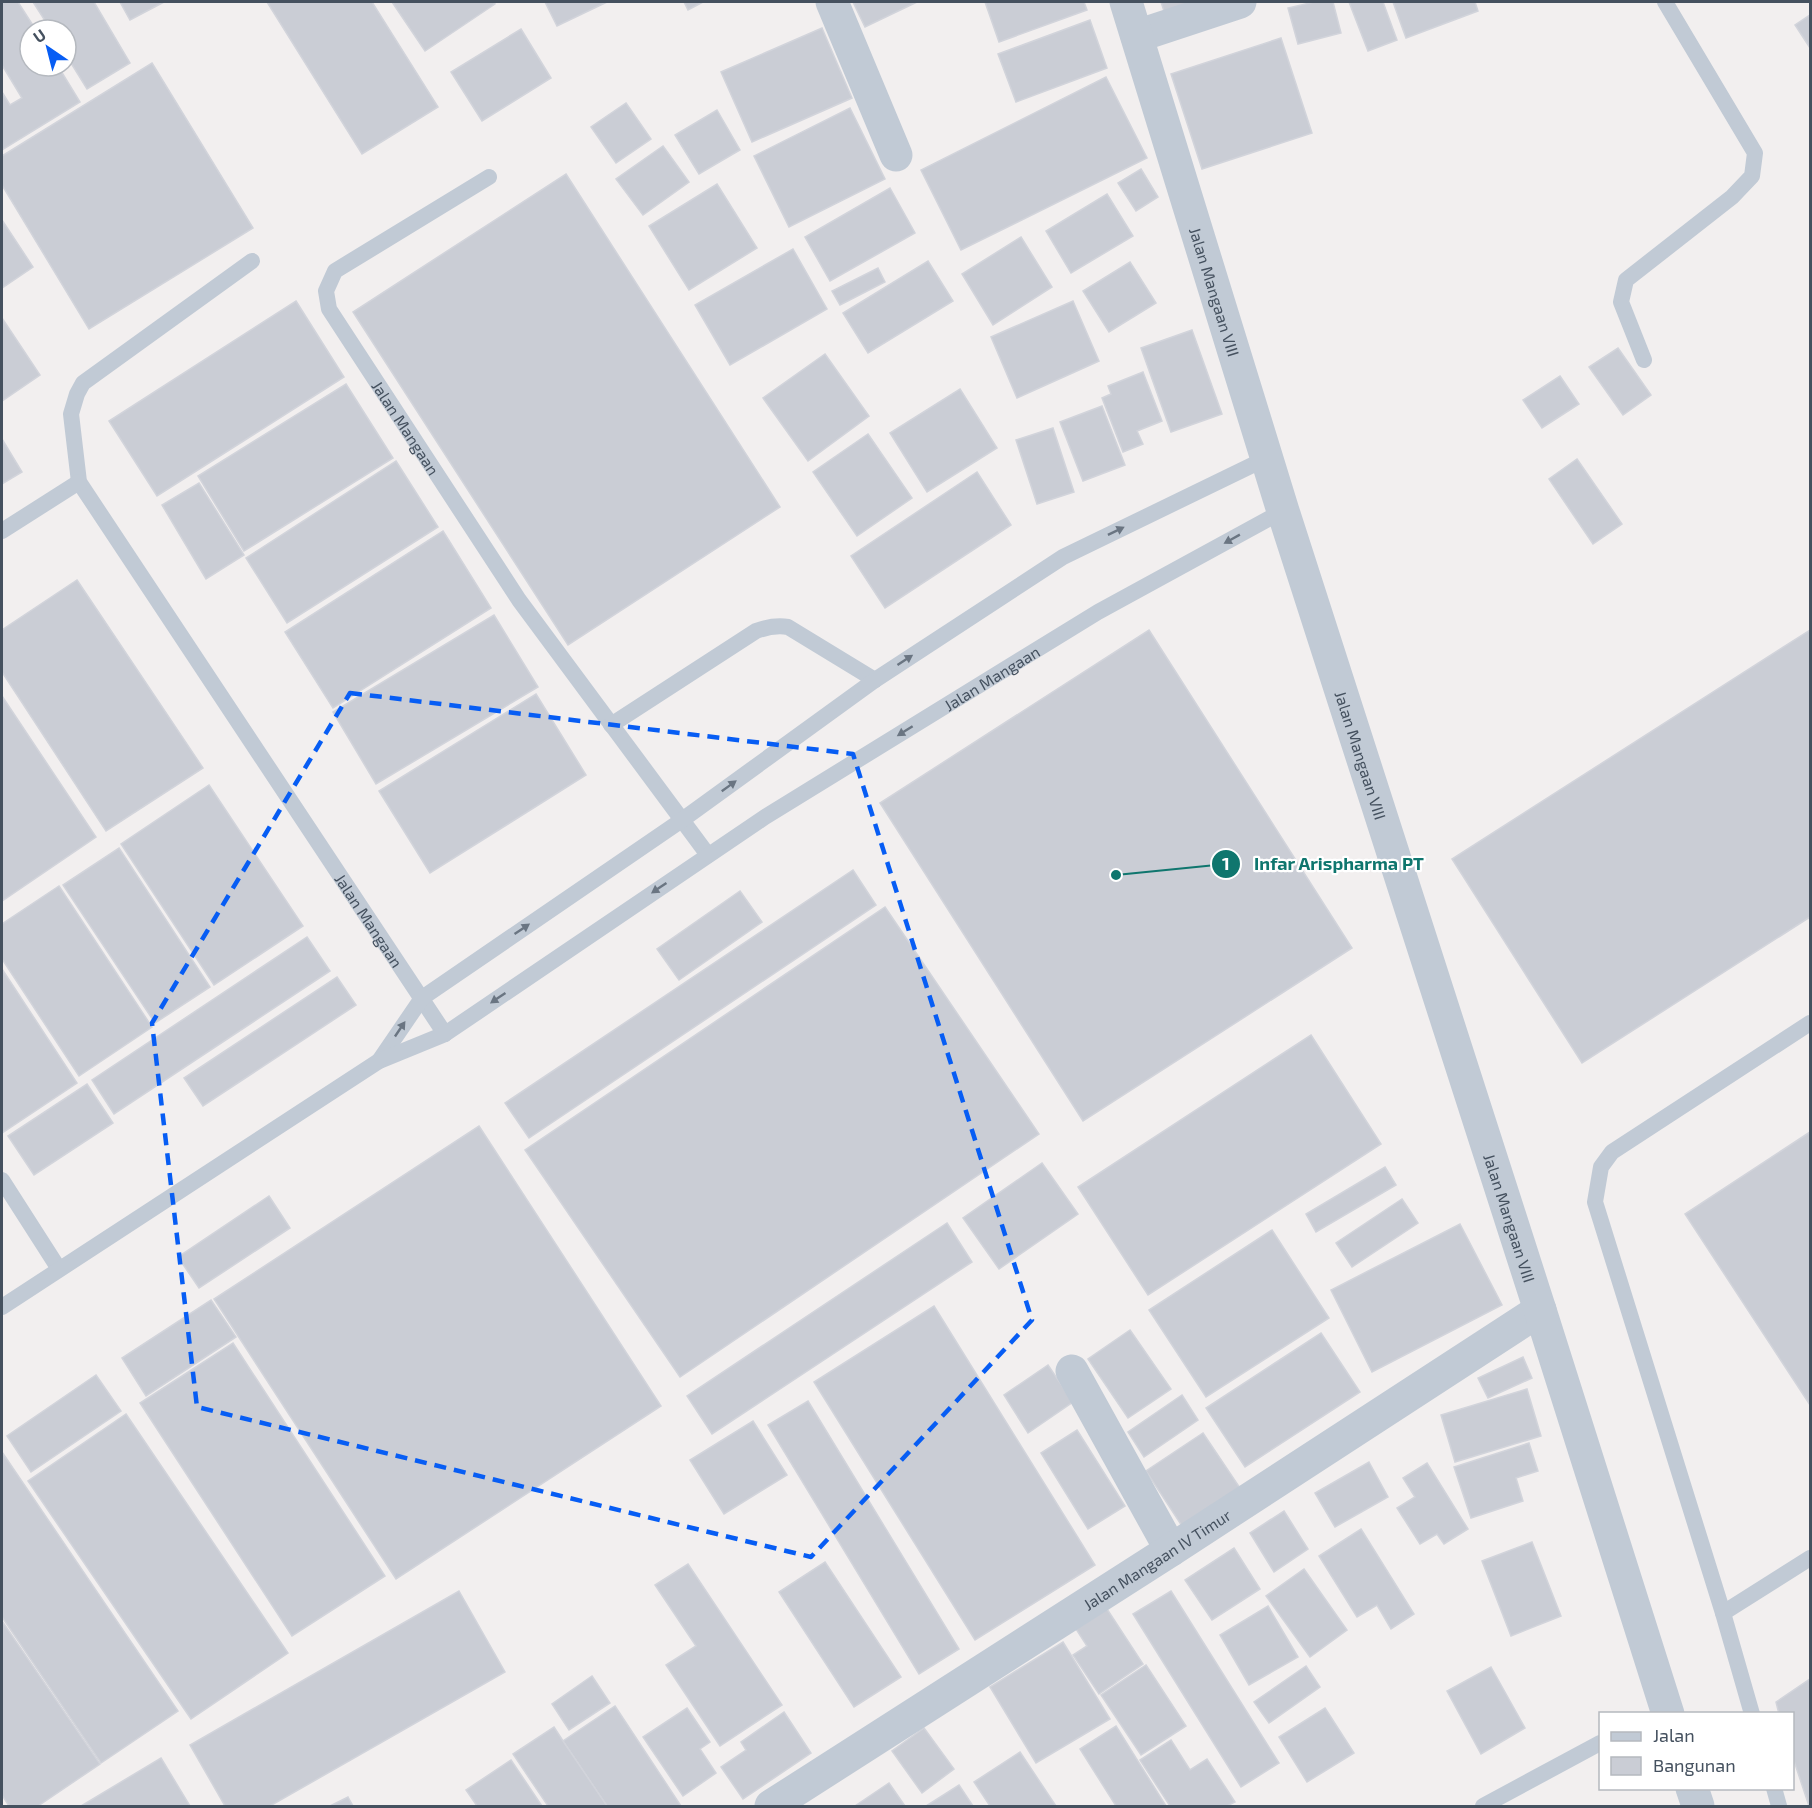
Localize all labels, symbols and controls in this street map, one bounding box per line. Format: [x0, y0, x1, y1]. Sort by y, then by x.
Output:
north arrow [18, 18, 78, 78]
text: U [29, 24, 49, 46]
street label: Jalan Mangaan VIII [1186, 225, 1244, 358]
street label: Jalan Mangaan [369, 377, 444, 478]
one-way arrow [1107, 526, 1124, 536]
one-way arrow [1223, 534, 1240, 544]
street label: Jalan Mangaan [940, 641, 1043, 714]
one-way arrow [897, 655, 913, 666]
street label: Jalan Mangaan VIII [1332, 688, 1391, 822]
one-way arrow [897, 726, 913, 737]
one-way arrow [721, 780, 736, 792]
callout: Infar Arispharma PT [1211, 846, 1436, 882]
text: 1 [1222, 852, 1230, 874]
text: Infar Arispharma PT [1254, 852, 1424, 874]
street label: Jalan Mangaan [332, 870, 407, 971]
one-way arrow [652, 882, 668, 894]
one-way arrow [514, 924, 530, 935]
one-way arrow [490, 992, 506, 1003]
one-way arrow [394, 1022, 406, 1038]
street label: Jalan Mangaan VIII [1481, 1151, 1540, 1284]
street label: Jalan Mangaan IV Timur [1079, 1504, 1234, 1613]
legend [1599, 1712, 1794, 1790]
text: Jalan [1653, 1724, 1695, 1746]
text: Bangunan [1653, 1754, 1736, 1776]

